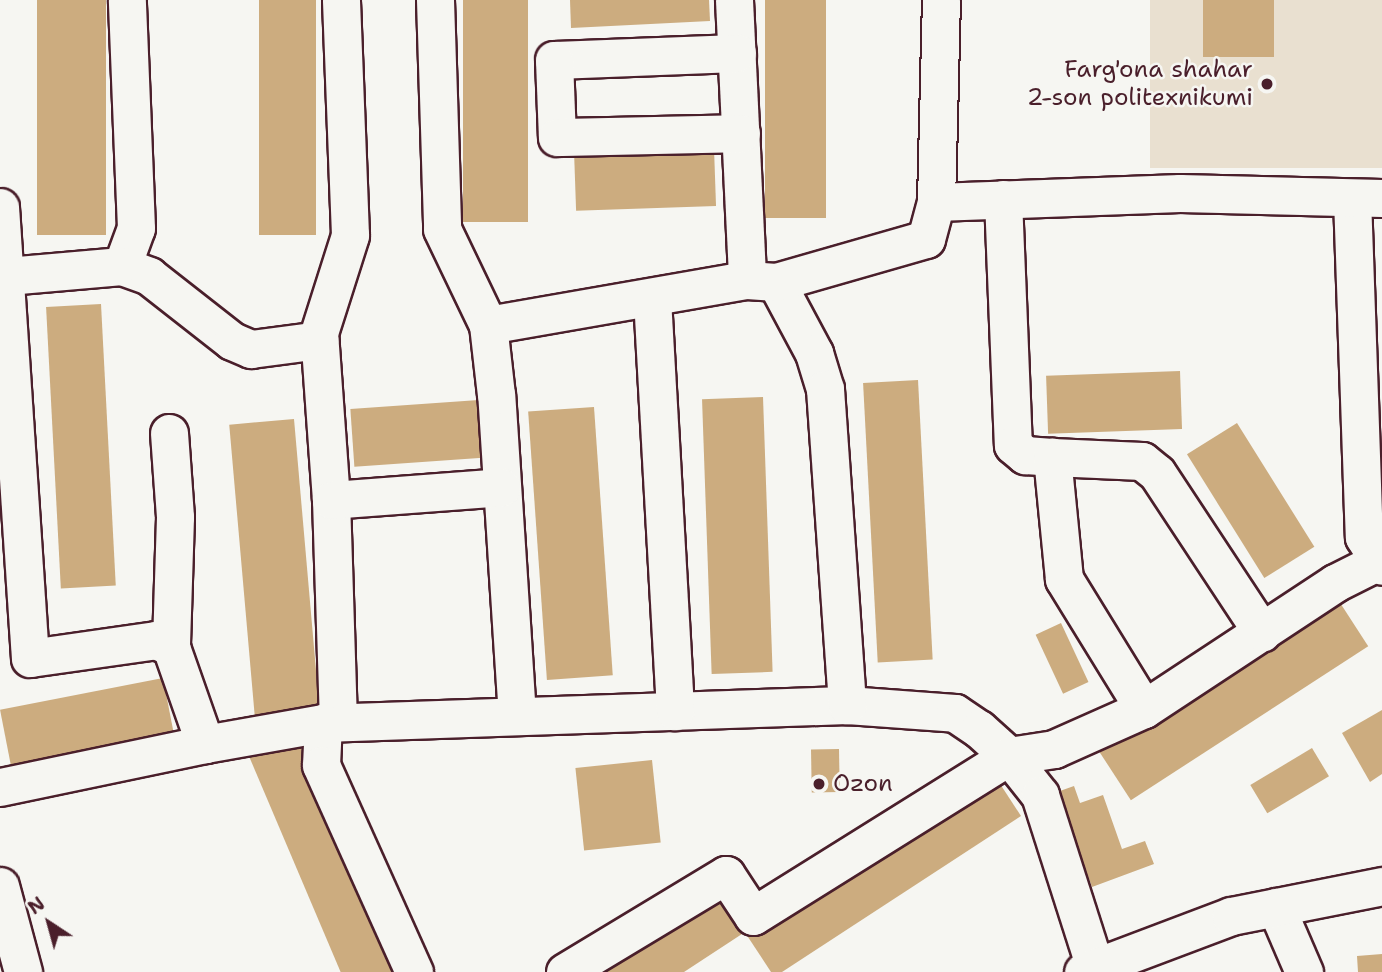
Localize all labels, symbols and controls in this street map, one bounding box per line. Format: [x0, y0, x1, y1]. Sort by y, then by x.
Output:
place label: Farg'ona shahar 2-son politexnikumi [1027, 56, 1253, 112]
marker: Farg'ona shahar 2-son politexnikumi [1259, 76, 1275, 92]
place label: Ozon [833, 770, 893, 798]
marker: Ozon [811, 776, 827, 792]
north arrow [14, 888, 84, 958]
text: N [23, 891, 50, 920]

